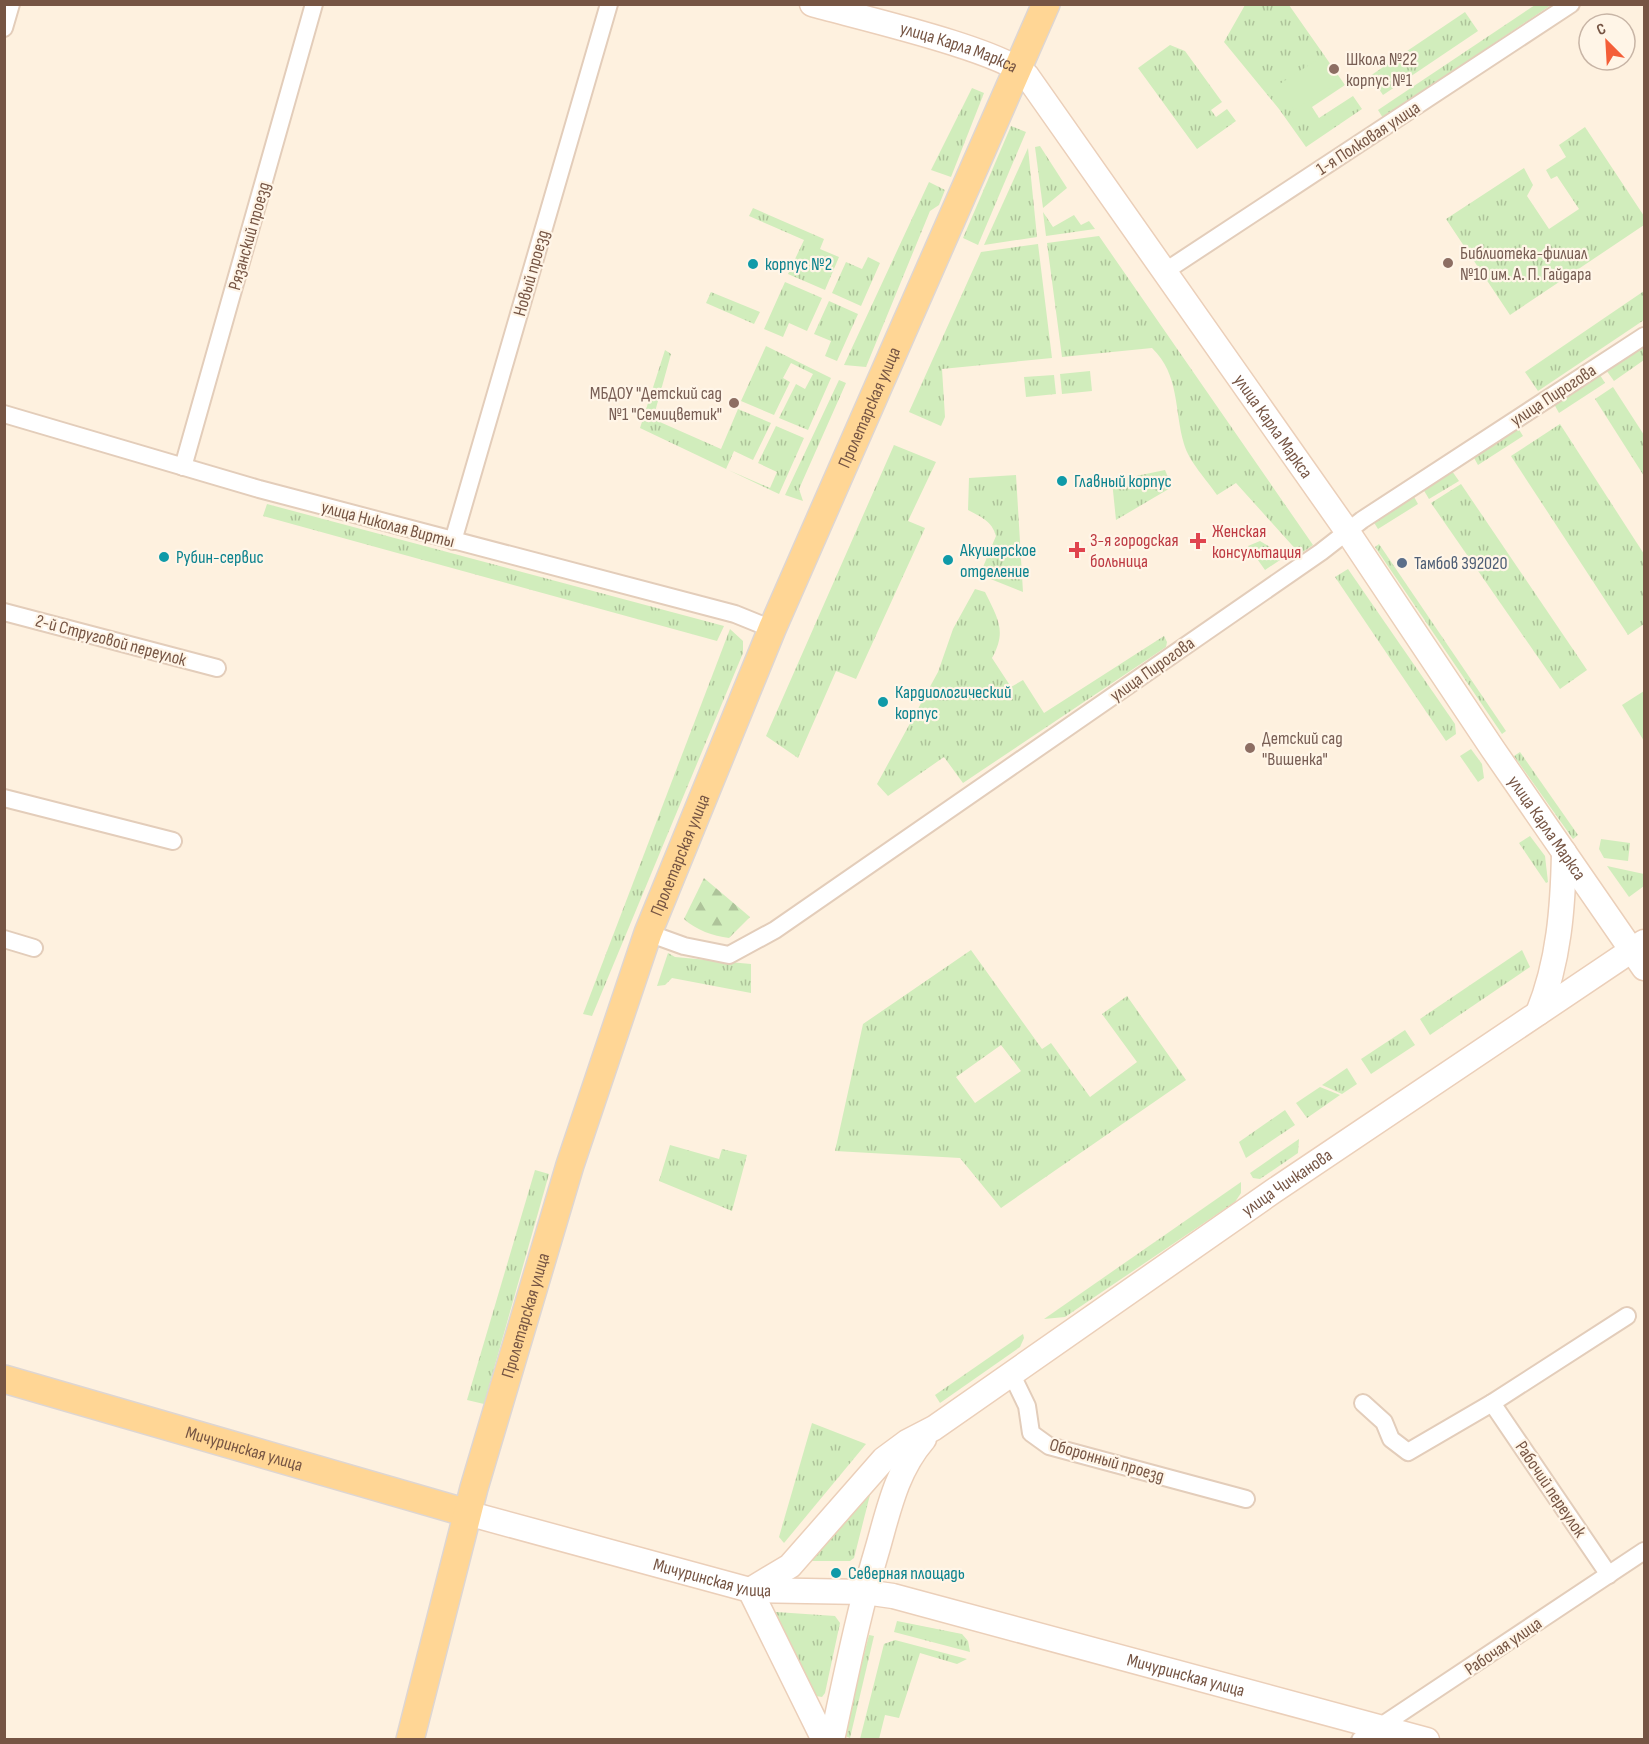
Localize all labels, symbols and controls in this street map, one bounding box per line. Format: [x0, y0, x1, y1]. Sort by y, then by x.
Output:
north arrow [1577, 12, 1637, 72]
street label: улица Карла Маркса [898, 18, 1021, 78]
text: С [1594, 19, 1609, 40]
place label: Школа №22 корпус №1 [1346, 49, 1417, 91]
marker: Школа №22 корпус №1 [1327, 62, 1341, 76]
street label: 1-я Полковая улица [1313, 97, 1424, 180]
street label: Рязанский проезд [224, 180, 275, 293]
street label: Новый проезд [509, 228, 554, 319]
place label: Библиотека-филиал №10 им. А. П. Гайдара [1460, 243, 1591, 285]
place label: корпус №2 [765, 254, 832, 275]
marker: Библиотека-филиал №10 им. А. П. Гайдара [1441, 256, 1455, 270]
marker: корпус №2 [746, 257, 760, 271]
street label: Пролетарская улица [834, 344, 905, 471]
street label: улица Пирогова [1506, 360, 1600, 431]
street label: улица Карла Маркса [1229, 370, 1317, 483]
place label: МБДОУ "Детский сад №1 "Семицветик" [590, 383, 722, 425]
marker: МБДОУ "Детский сад №1 "Семицветик" [727, 396, 741, 410]
place label: Главный корпус [1074, 471, 1172, 492]
marker: Главный корпус [1055, 474, 1069, 488]
street label: улица Николая Вирты [319, 497, 457, 552]
place label: Женская консультация [1212, 521, 1301, 563]
place label: 3-я городская больница [1090, 530, 1178, 572]
marker: Женская консультация [1189, 532, 1207, 550]
place label: Акушерское отделение [959, 540, 1036, 582]
marker: 3-я городская больница [1068, 541, 1086, 559]
place label: Рубин-сервис [176, 547, 264, 568]
marker: Рубин-сервис [157, 550, 171, 564]
marker: Акушерское отделение [941, 553, 955, 567]
place label: Тамбов 392020 [1414, 553, 1508, 574]
marker: Тамбов 392020 [1395, 556, 1409, 570]
street label: 2-й Струговой переулок [33, 610, 189, 671]
street label: улица Пирогова [1106, 633, 1199, 706]
place label: Кардиологический корпус [895, 682, 1011, 724]
marker: Кардиологический корпус [876, 695, 890, 709]
place label: Детский сад "Вишенка" [1262, 728, 1343, 770]
marker: Детский сад "Вишенка" [1243, 741, 1257, 755]
street label: улица Карла Маркса [1503, 772, 1590, 884]
street label: Пролетарская улица [646, 791, 715, 919]
street label: улица Чичканова [1238, 1145, 1336, 1221]
street label: Пролетарская улица [497, 1250, 554, 1381]
street label: Мичуринская улица [183, 1422, 305, 1476]
street label: Оборонный проезд [1047, 1434, 1167, 1487]
street label: Рабочий переулок [1511, 1437, 1591, 1542]
street label: Мичуринская улица [651, 1554, 771, 1601]
place label: Северная площадь [848, 1563, 965, 1584]
marker: Северная площадь [829, 1566, 843, 1580]
street label: Рабочая улица [1461, 1613, 1546, 1680]
street label: Мичуринская улица [1125, 1650, 1247, 1701]

